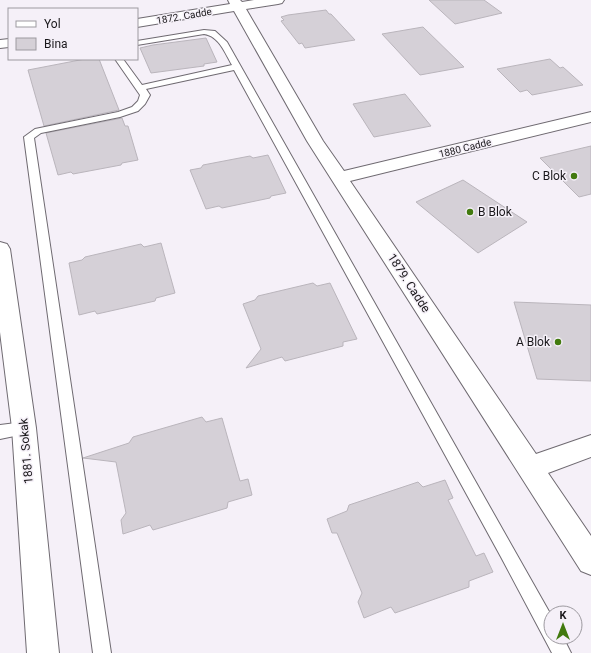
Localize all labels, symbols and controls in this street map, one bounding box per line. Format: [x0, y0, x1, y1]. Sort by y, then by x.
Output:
street label: 1872. Cadde [155, 6, 213, 26]
legend [8, 8, 138, 60]
text: Yol [44, 17, 61, 31]
text: Bina [44, 37, 68, 51]
street label: 1880 Cadde [438, 136, 492, 160]
place label: C Blok [532, 169, 567, 183]
marker: C Blok [569, 171, 579, 181]
place label: B Blok [478, 205, 513, 219]
marker: B Blok [465, 207, 475, 217]
street label: 1879. Cadde [385, 251, 433, 315]
place label: A Blok [516, 335, 551, 349]
marker: A Blok [553, 337, 563, 347]
street label: 1881. Sokak [16, 417, 36, 484]
north arrow [543, 605, 583, 645]
text: K [560, 609, 568, 622]

